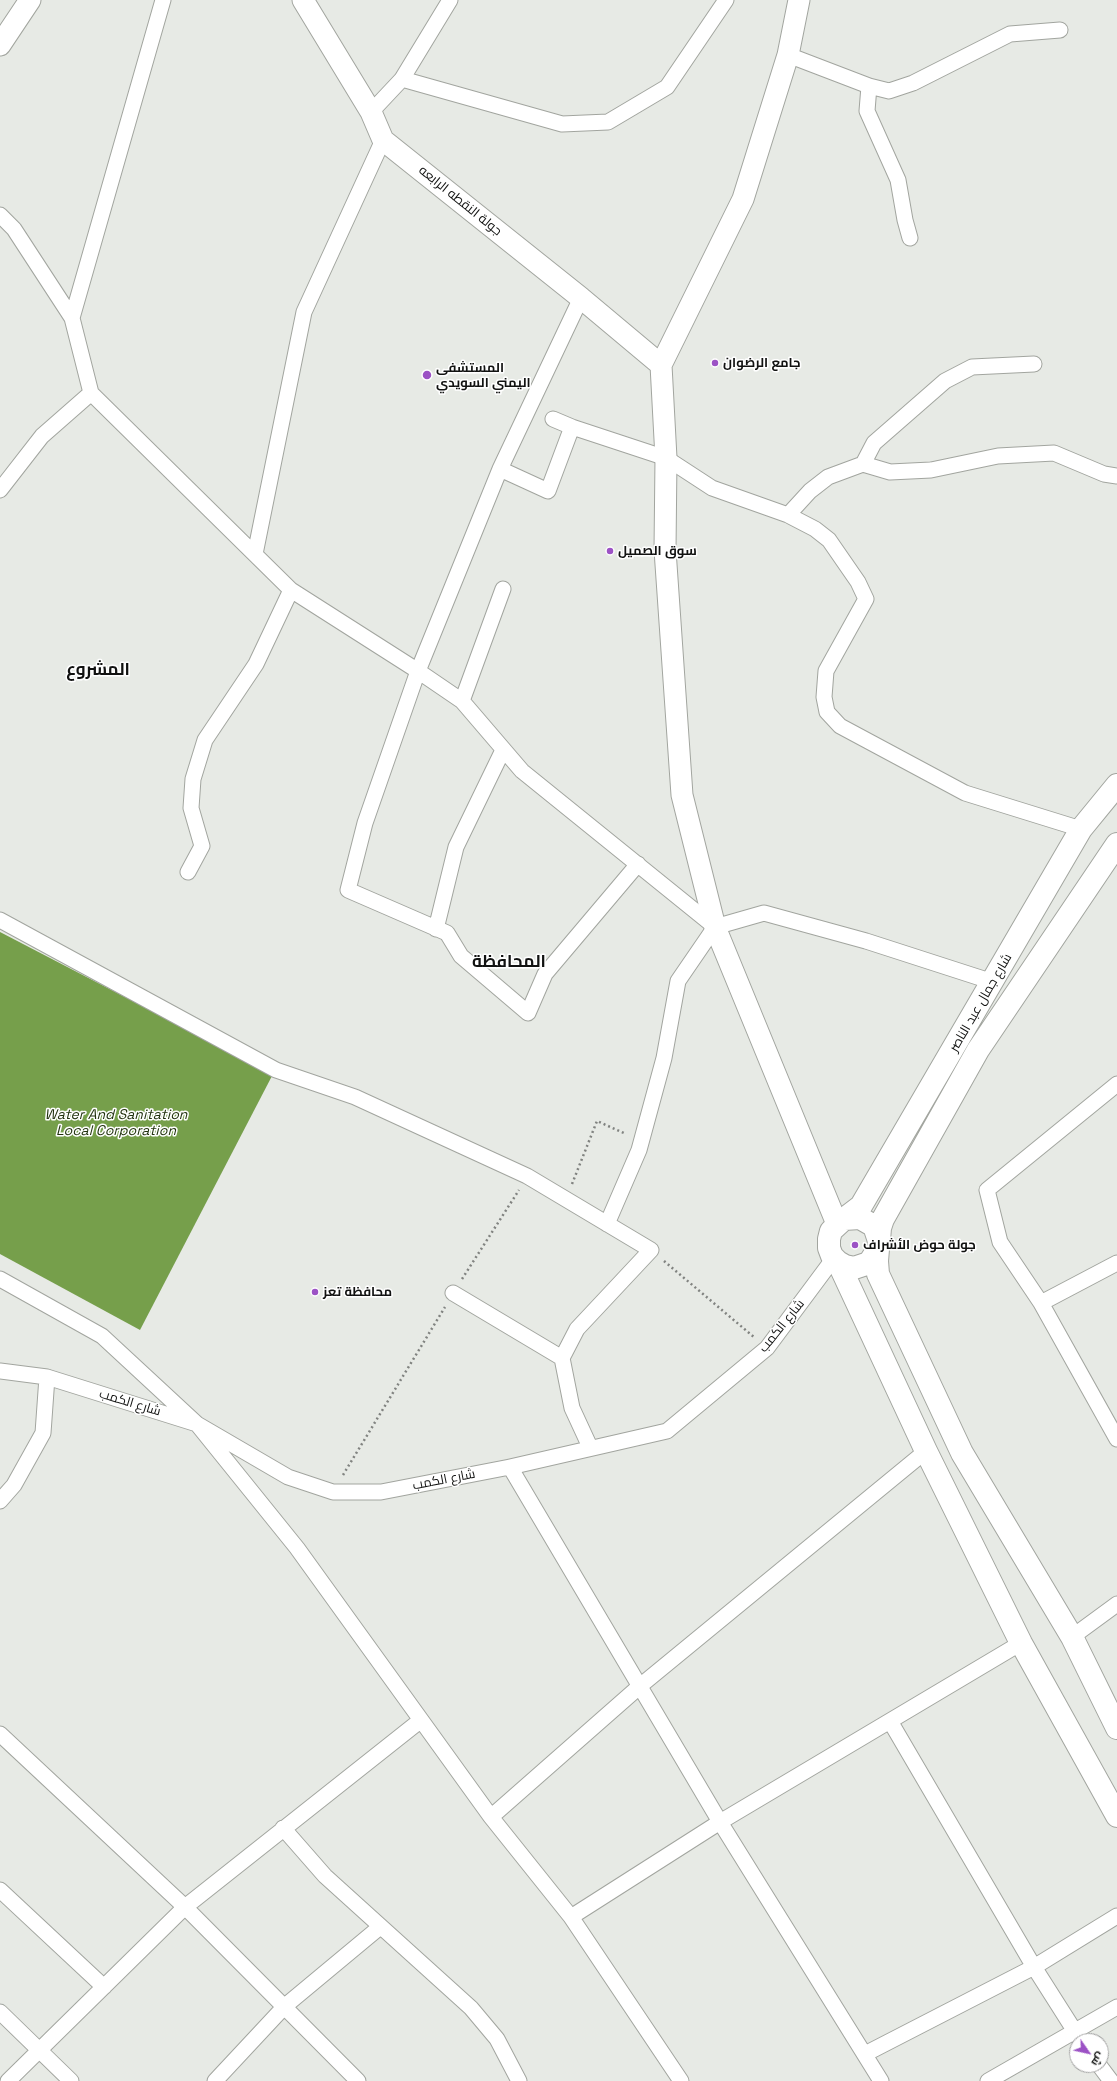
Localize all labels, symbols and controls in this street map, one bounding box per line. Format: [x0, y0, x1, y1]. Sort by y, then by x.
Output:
street label: جولة النقطه الرابعه [415, 163, 505, 239]
place label: جامع الرضوان [723, 355, 800, 371]
marker: جامع الرضوان [710, 358, 720, 368]
place label: المستشفى اليمني السويدي [436, 360, 531, 391]
marker: المستشفى اليمني السويدي [421, 369, 433, 381]
place label: سوق الصميل [618, 543, 697, 559]
marker: سوق الصميل [605, 546, 615, 556]
district label: المشروع [66, 660, 130, 680]
street label: شارع جمال عبد الناصر [946, 951, 1016, 1055]
district label: المحافظة [472, 952, 546, 972]
water label: Water And Sanitation Local Corporation [45, 1107, 187, 1140]
place label: جولة حوض الأشراف [863, 1237, 976, 1253]
marker: جولة حوض الأشراف [850, 1240, 860, 1250]
place label: محافظة تعز [323, 1284, 392, 1300]
marker: محافظة تعز [310, 1287, 320, 1297]
street label: شارع الكمب [756, 1296, 808, 1356]
street label: شارع الكمب [97, 1386, 163, 1420]
street label: شارع الكمب [411, 1466, 477, 1494]
north arrow [1069, 2033, 1109, 2073]
text: ش [1088, 2049, 1108, 2069]

